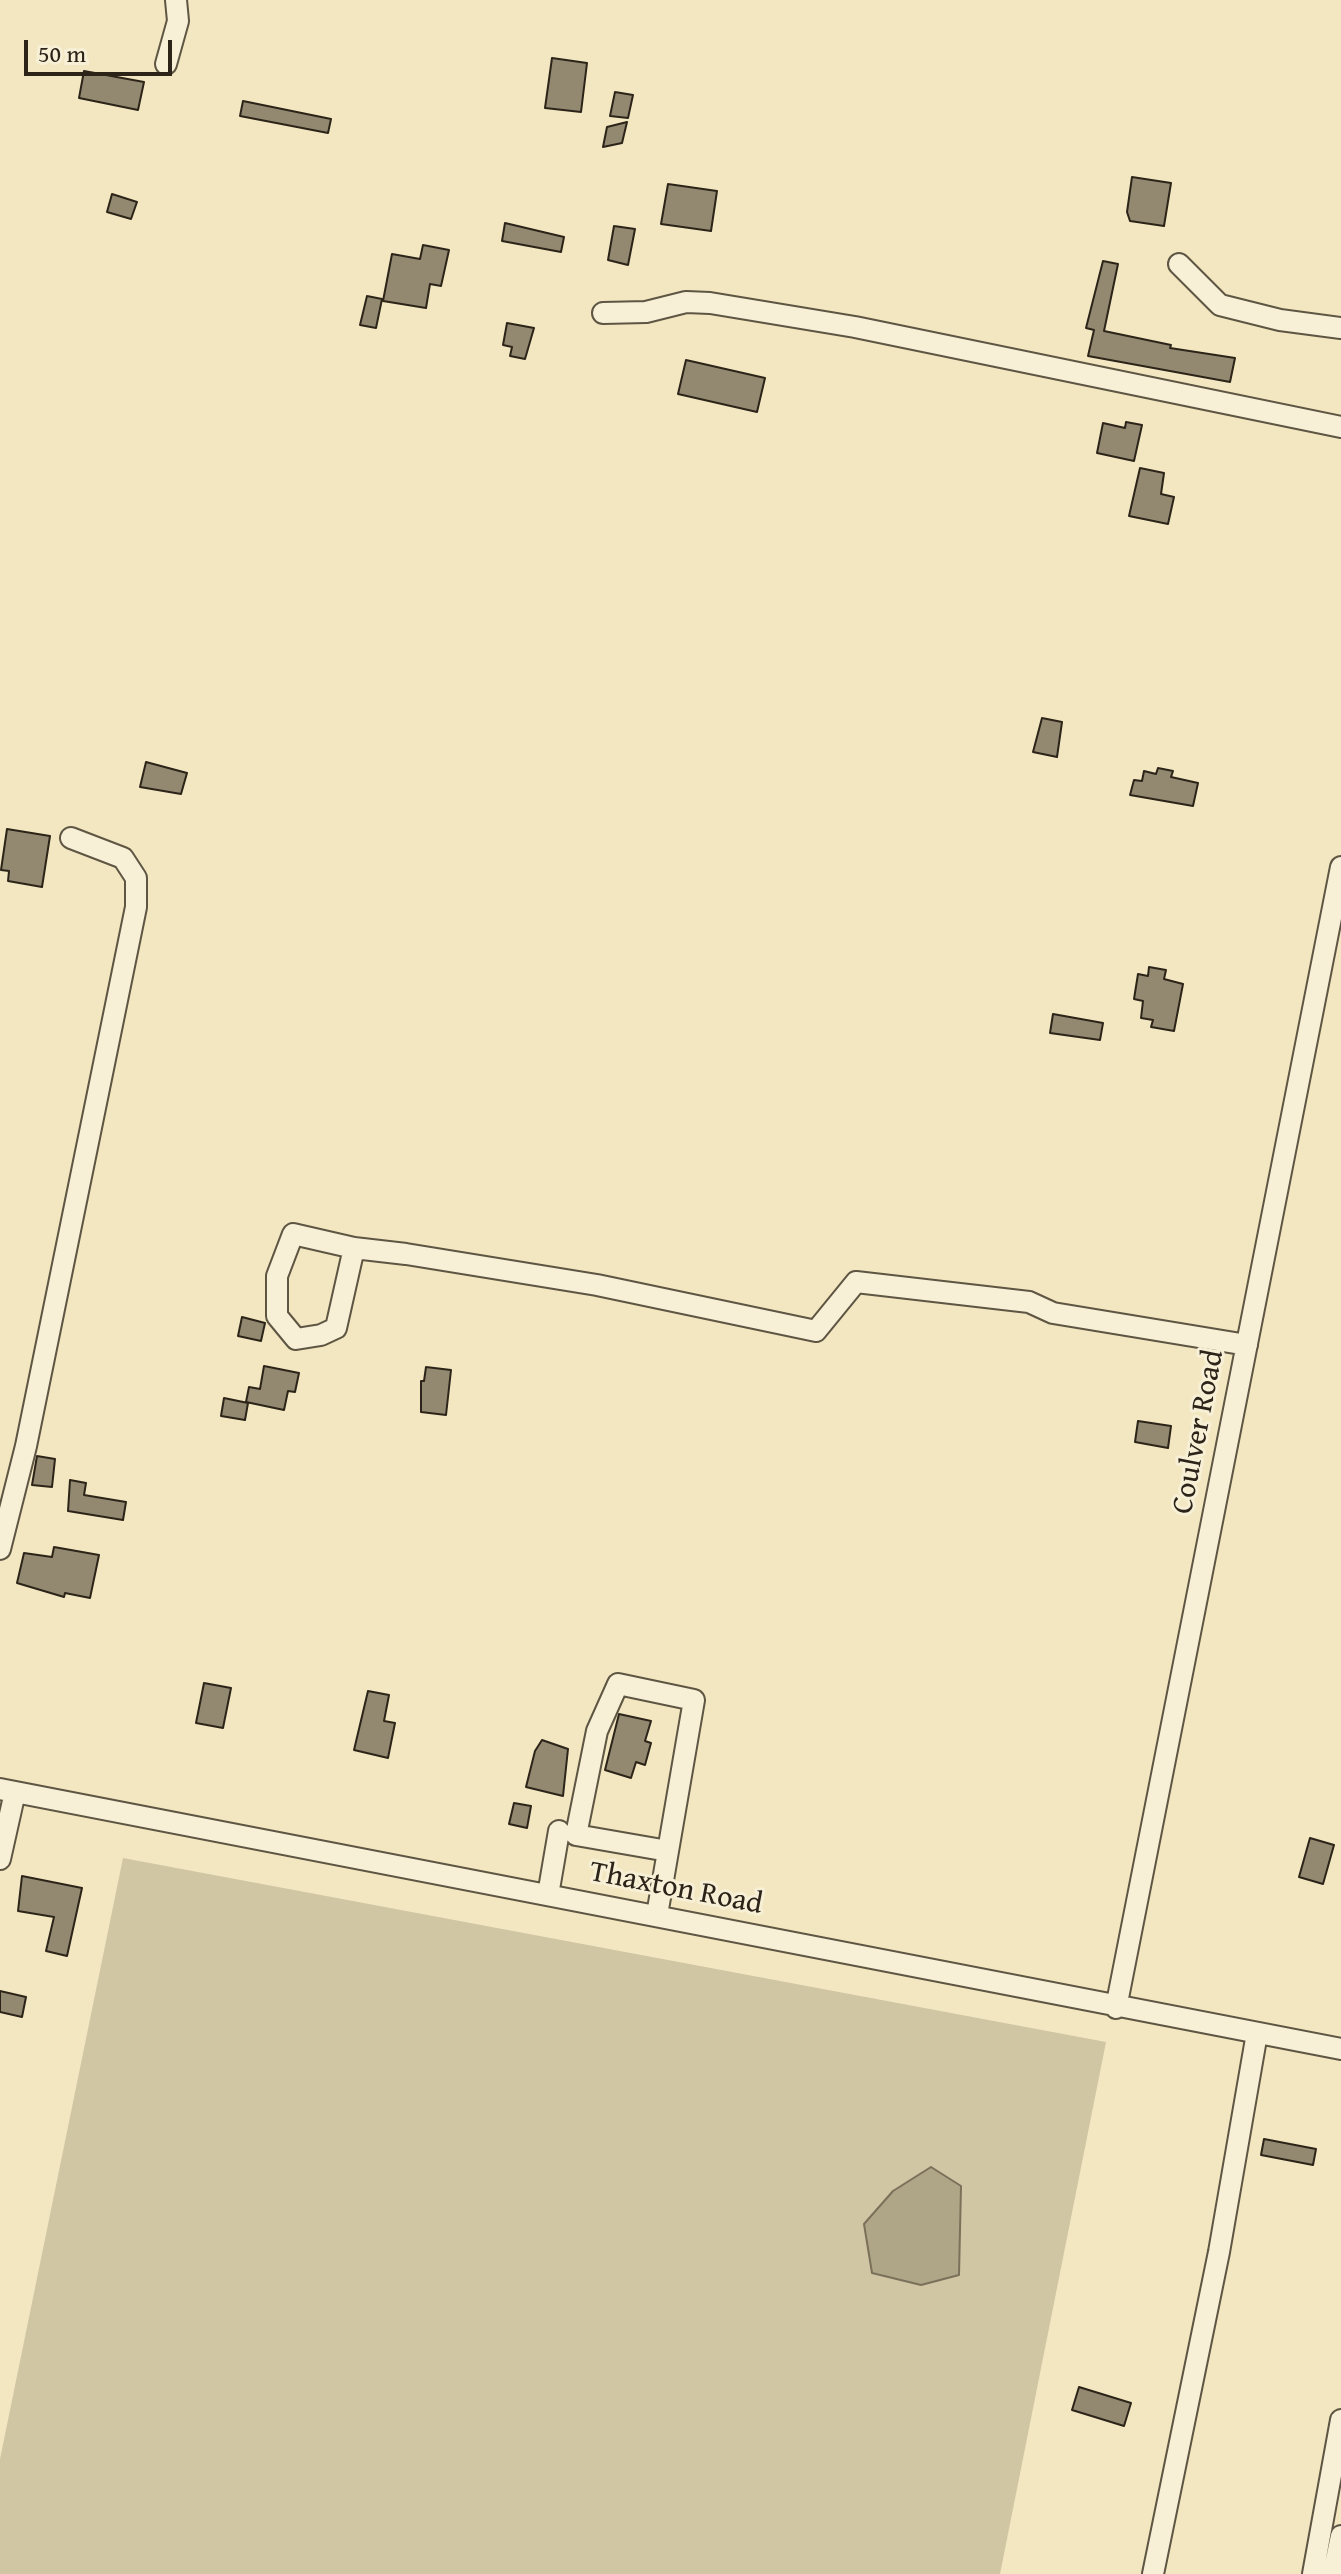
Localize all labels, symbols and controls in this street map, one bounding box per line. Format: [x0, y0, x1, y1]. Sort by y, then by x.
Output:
scale bar [28, 24, 176, 74]
text: 50 m [38, 36, 86, 71]
street label: Coulver Road [1165, 1347, 1233, 1517]
street label: Thaxton Road [587, 1855, 765, 1923]

